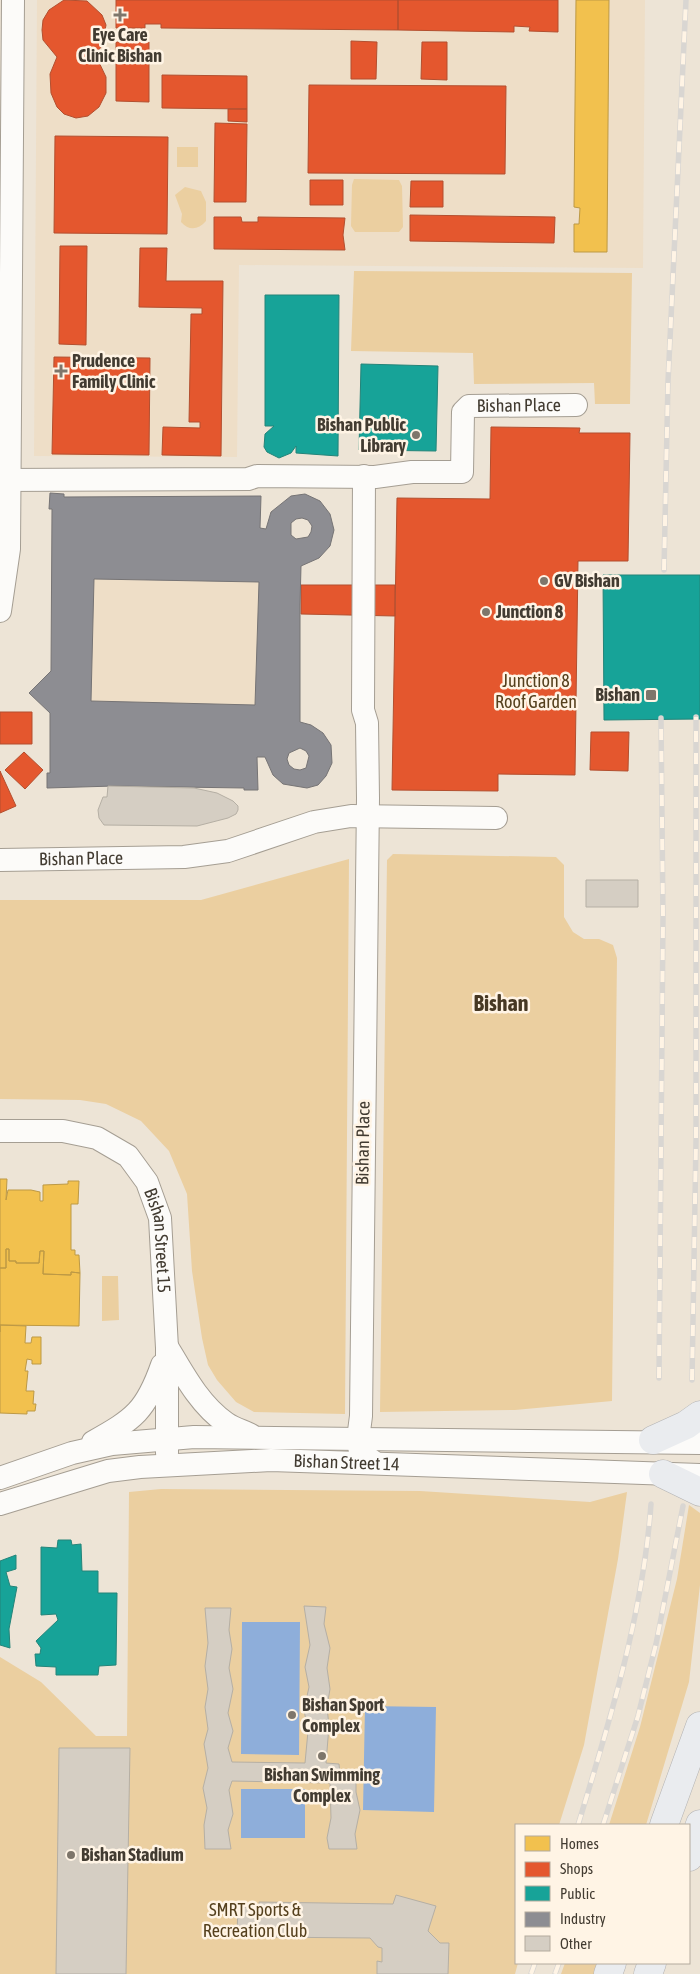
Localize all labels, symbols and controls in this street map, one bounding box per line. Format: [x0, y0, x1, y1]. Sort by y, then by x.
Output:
marker: Eye Care Clinic Bishan [113, 8, 127, 22]
place label: Eye Care Clinic Bishan [78, 24, 162, 66]
place label: Prudence Family Clinic [72, 350, 156, 392]
marker: Prudence Family Clinic [54, 364, 68, 378]
street label: Bishan Place [476, 394, 561, 416]
place label: Bishan Public Library [317, 414, 407, 456]
marker: Bishan Public Library [410, 429, 422, 441]
place label: GV Bishan [554, 570, 620, 591]
marker: GV Bishan [538, 575, 550, 587]
place label: Junction 8 [495, 601, 564, 622]
marker: Junction 8 [480, 606, 492, 618]
park label: Junction 8 Roof Garden [495, 670, 577, 712]
place label: Bishan [595, 684, 640, 705]
marker: Bishan [644, 688, 658, 702]
street label: Bishan Place [39, 847, 123, 869]
district label: Bishan [474, 990, 528, 1016]
street label: Bishan Place [351, 1101, 374, 1185]
street label: Bishan Street 15 [140, 1185, 175, 1294]
street label: Bishan Street 14 [293, 1450, 400, 1474]
place label: Bishan Sport Complex [302, 1694, 385, 1736]
marker: Bishan Sport Complex [286, 1709, 298, 1721]
marker: Bishan Swimming Complex [316, 1750, 328, 1762]
place label: Bishan Swimming Complex [264, 1764, 380, 1806]
legend [515, 1824, 690, 1964]
text: Homes [560, 1835, 599, 1852]
place label: Bishan Stadium [81, 1844, 184, 1865]
marker: Bishan Stadium [65, 1849, 77, 1861]
text: Shops [560, 1860, 593, 1877]
text: Public [560, 1885, 595, 1902]
park label: SMRT Sports & Recreation Club [203, 1899, 307, 1941]
text: Industry [560, 1910, 606, 1927]
text: Other [560, 1935, 592, 1952]

